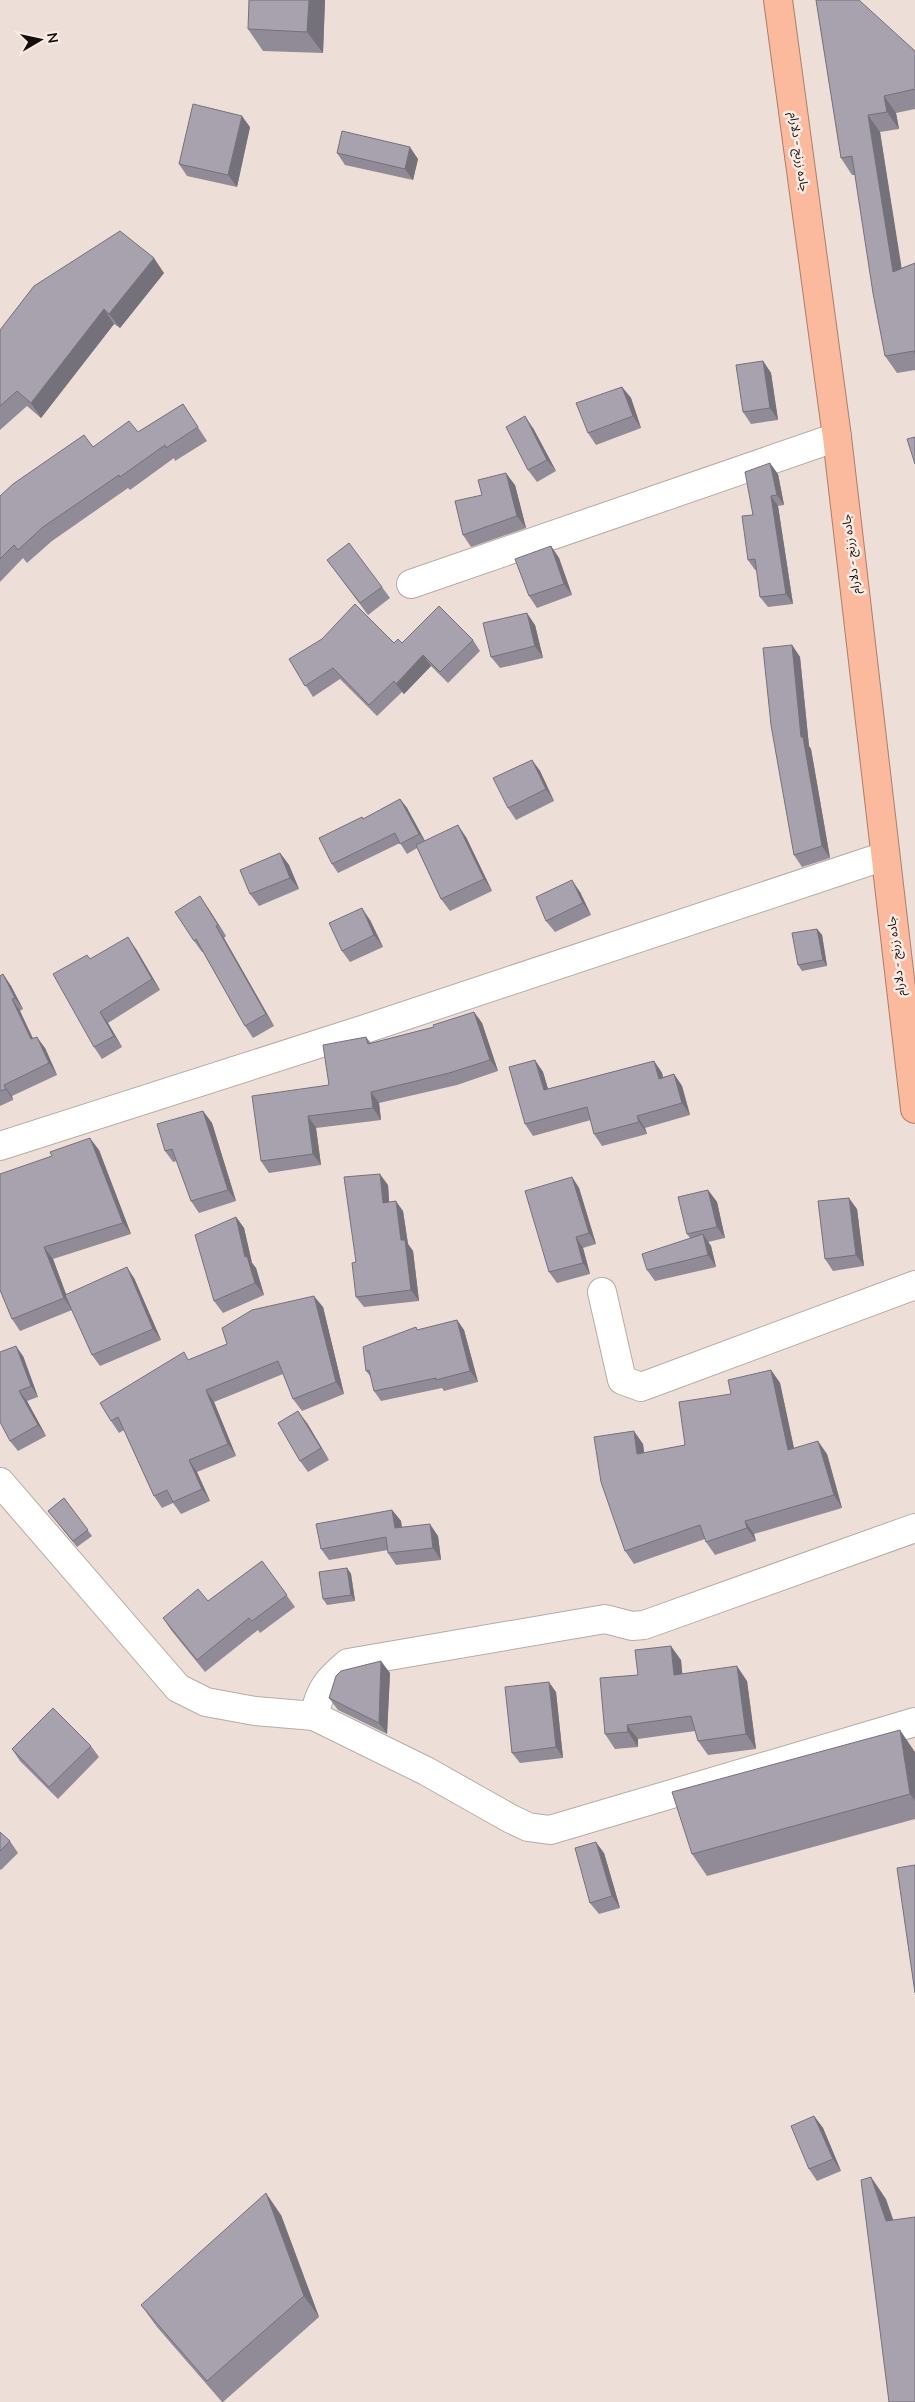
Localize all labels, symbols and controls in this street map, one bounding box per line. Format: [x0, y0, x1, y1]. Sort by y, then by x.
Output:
north arrow [15, 15, 65, 65]
text: N [42, 31, 63, 45]
street label: جاده زرنج - دلارام [784, 111, 813, 193]
street label: جاده زرنج - دلارام [838, 513, 865, 595]
street label: جاده زرنج - دلارام [883, 915, 910, 997]

